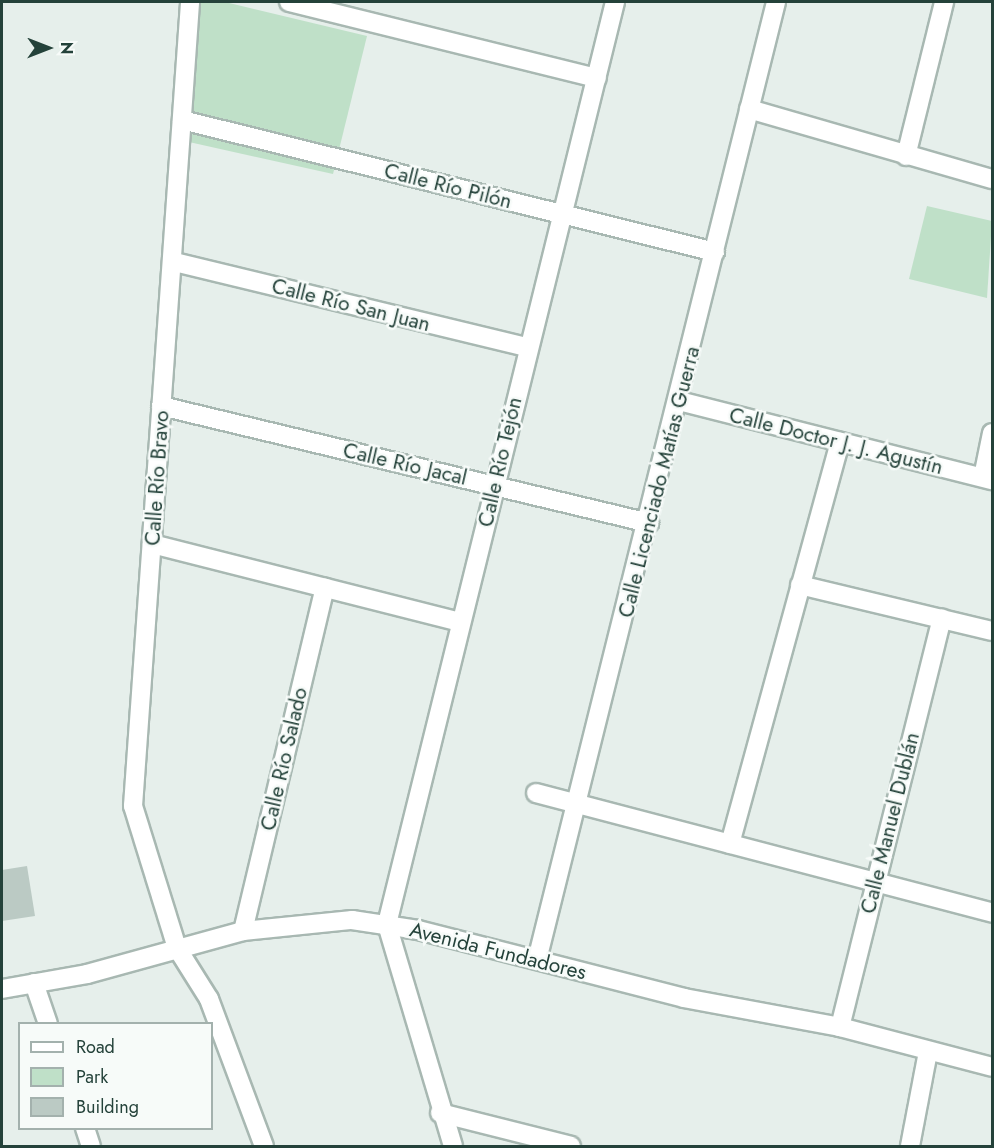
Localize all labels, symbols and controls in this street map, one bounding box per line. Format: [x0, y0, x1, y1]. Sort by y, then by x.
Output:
north arrow [18, 18, 78, 78]
text: N [55, 42, 78, 54]
street label: Calle Río Pilón [382, 158, 514, 214]
street label: Calle Río San Juan [269, 273, 433, 337]
street label: Calle Licenciado Matías Guerra [613, 344, 705, 620]
street label: Calle Río Tejón [473, 395, 527, 529]
street label: Calle Doctor J. J. Agustín [727, 402, 945, 480]
street label: Calle Río Bravo [140, 410, 174, 546]
street label: Calle Río Jacal [341, 438, 469, 490]
street label: Calle Río Salado [255, 685, 313, 833]
street label: Calle Manuel Dublán [855, 730, 925, 916]
street label: Avenida Fundadores [407, 917, 589, 985]
legend [18, 1022, 213, 1130]
text: Road [76, 1034, 115, 1060]
text: Park [76, 1064, 108, 1090]
text: Building [76, 1094, 139, 1120]

